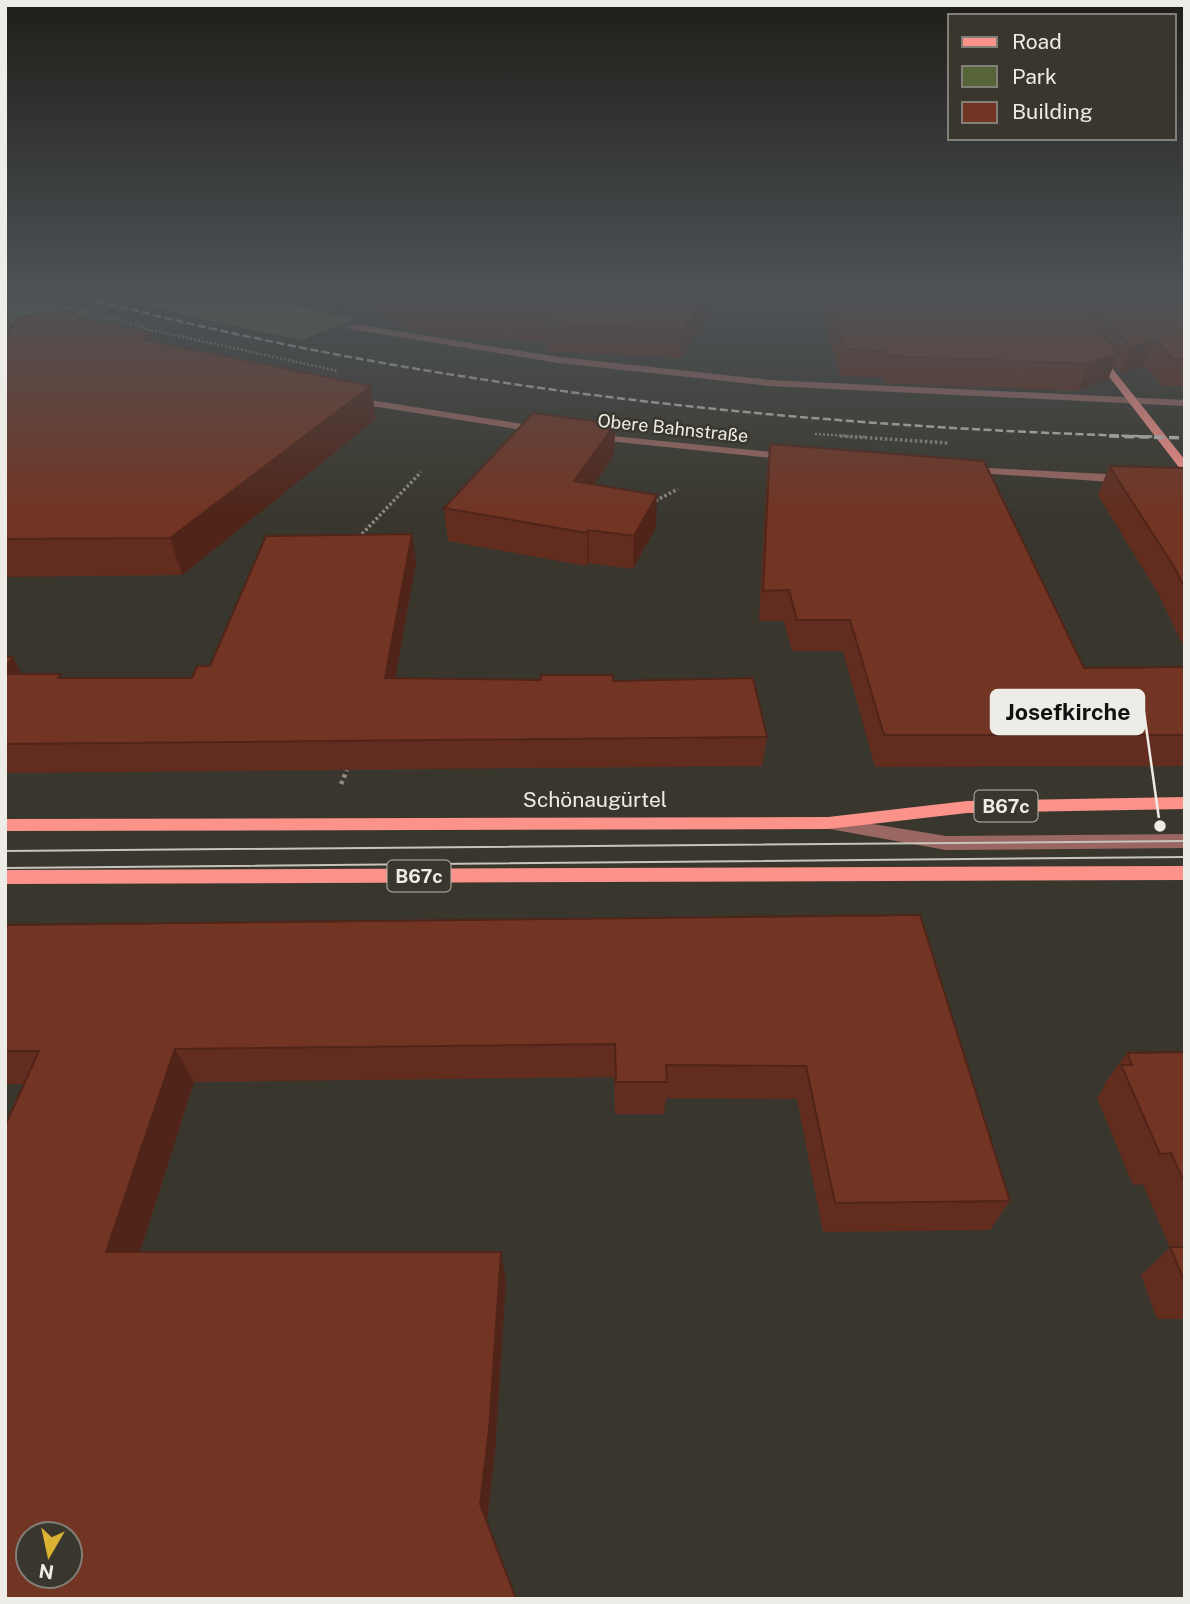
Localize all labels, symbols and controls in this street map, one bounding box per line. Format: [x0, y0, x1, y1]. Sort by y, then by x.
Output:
legend [948, 14, 1176, 140]
text: Road [1012, 29, 1062, 54]
text: Park [1012, 64, 1057, 89]
text: Building [1012, 99, 1093, 124]
street label: Obere Bahnstraße [597, 410, 749, 446]
callout: Josefkirche [991, 690, 1144, 734]
text: Josefkirche [1006, 698, 1131, 725]
street label: Schönaugürtel [523, 787, 667, 812]
road number: B67c [974, 790, 1038, 821]
road number: B67c [388, 860, 450, 891]
north arrow [14, 1520, 84, 1590]
text: N [37, 1560, 55, 1584]

